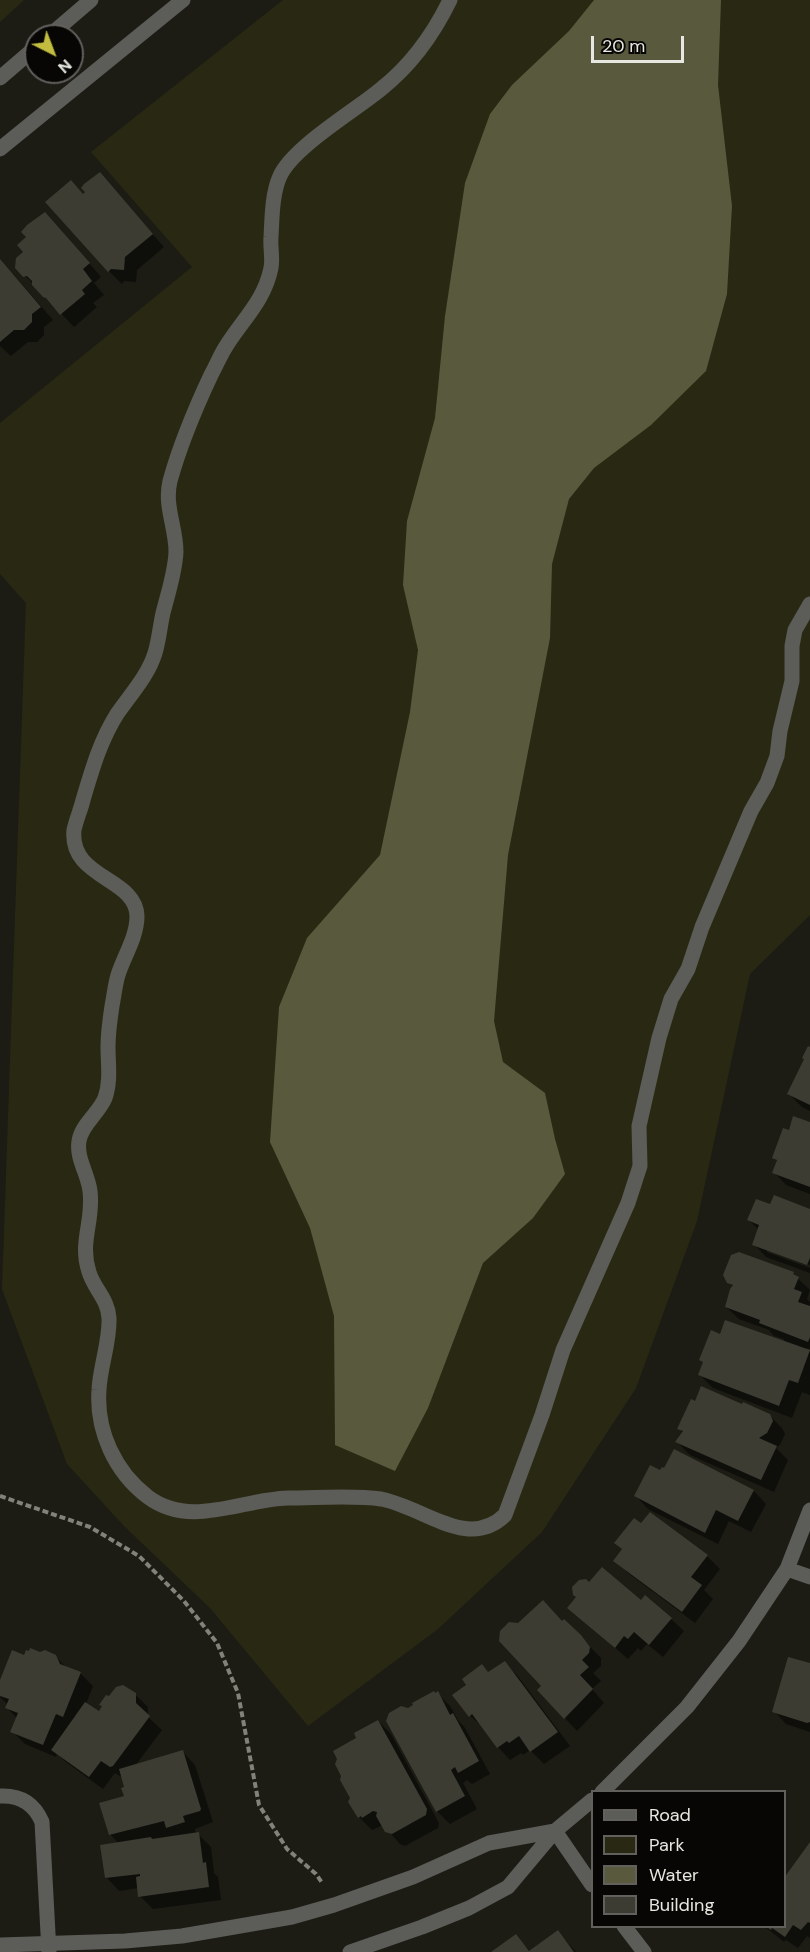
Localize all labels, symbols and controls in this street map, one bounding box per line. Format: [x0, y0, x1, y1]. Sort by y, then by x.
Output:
north arrow [24, 24, 84, 84]
scale bar [594, 24, 687, 62]
text: 20 m [602, 34, 645, 58]
text: N [54, 55, 76, 78]
legend [591, 1790, 786, 1928]
text: Road [649, 1803, 691, 1827]
text: Park [649, 1833, 685, 1857]
text: Water [649, 1863, 699, 1887]
text: Building [649, 1893, 714, 1917]

